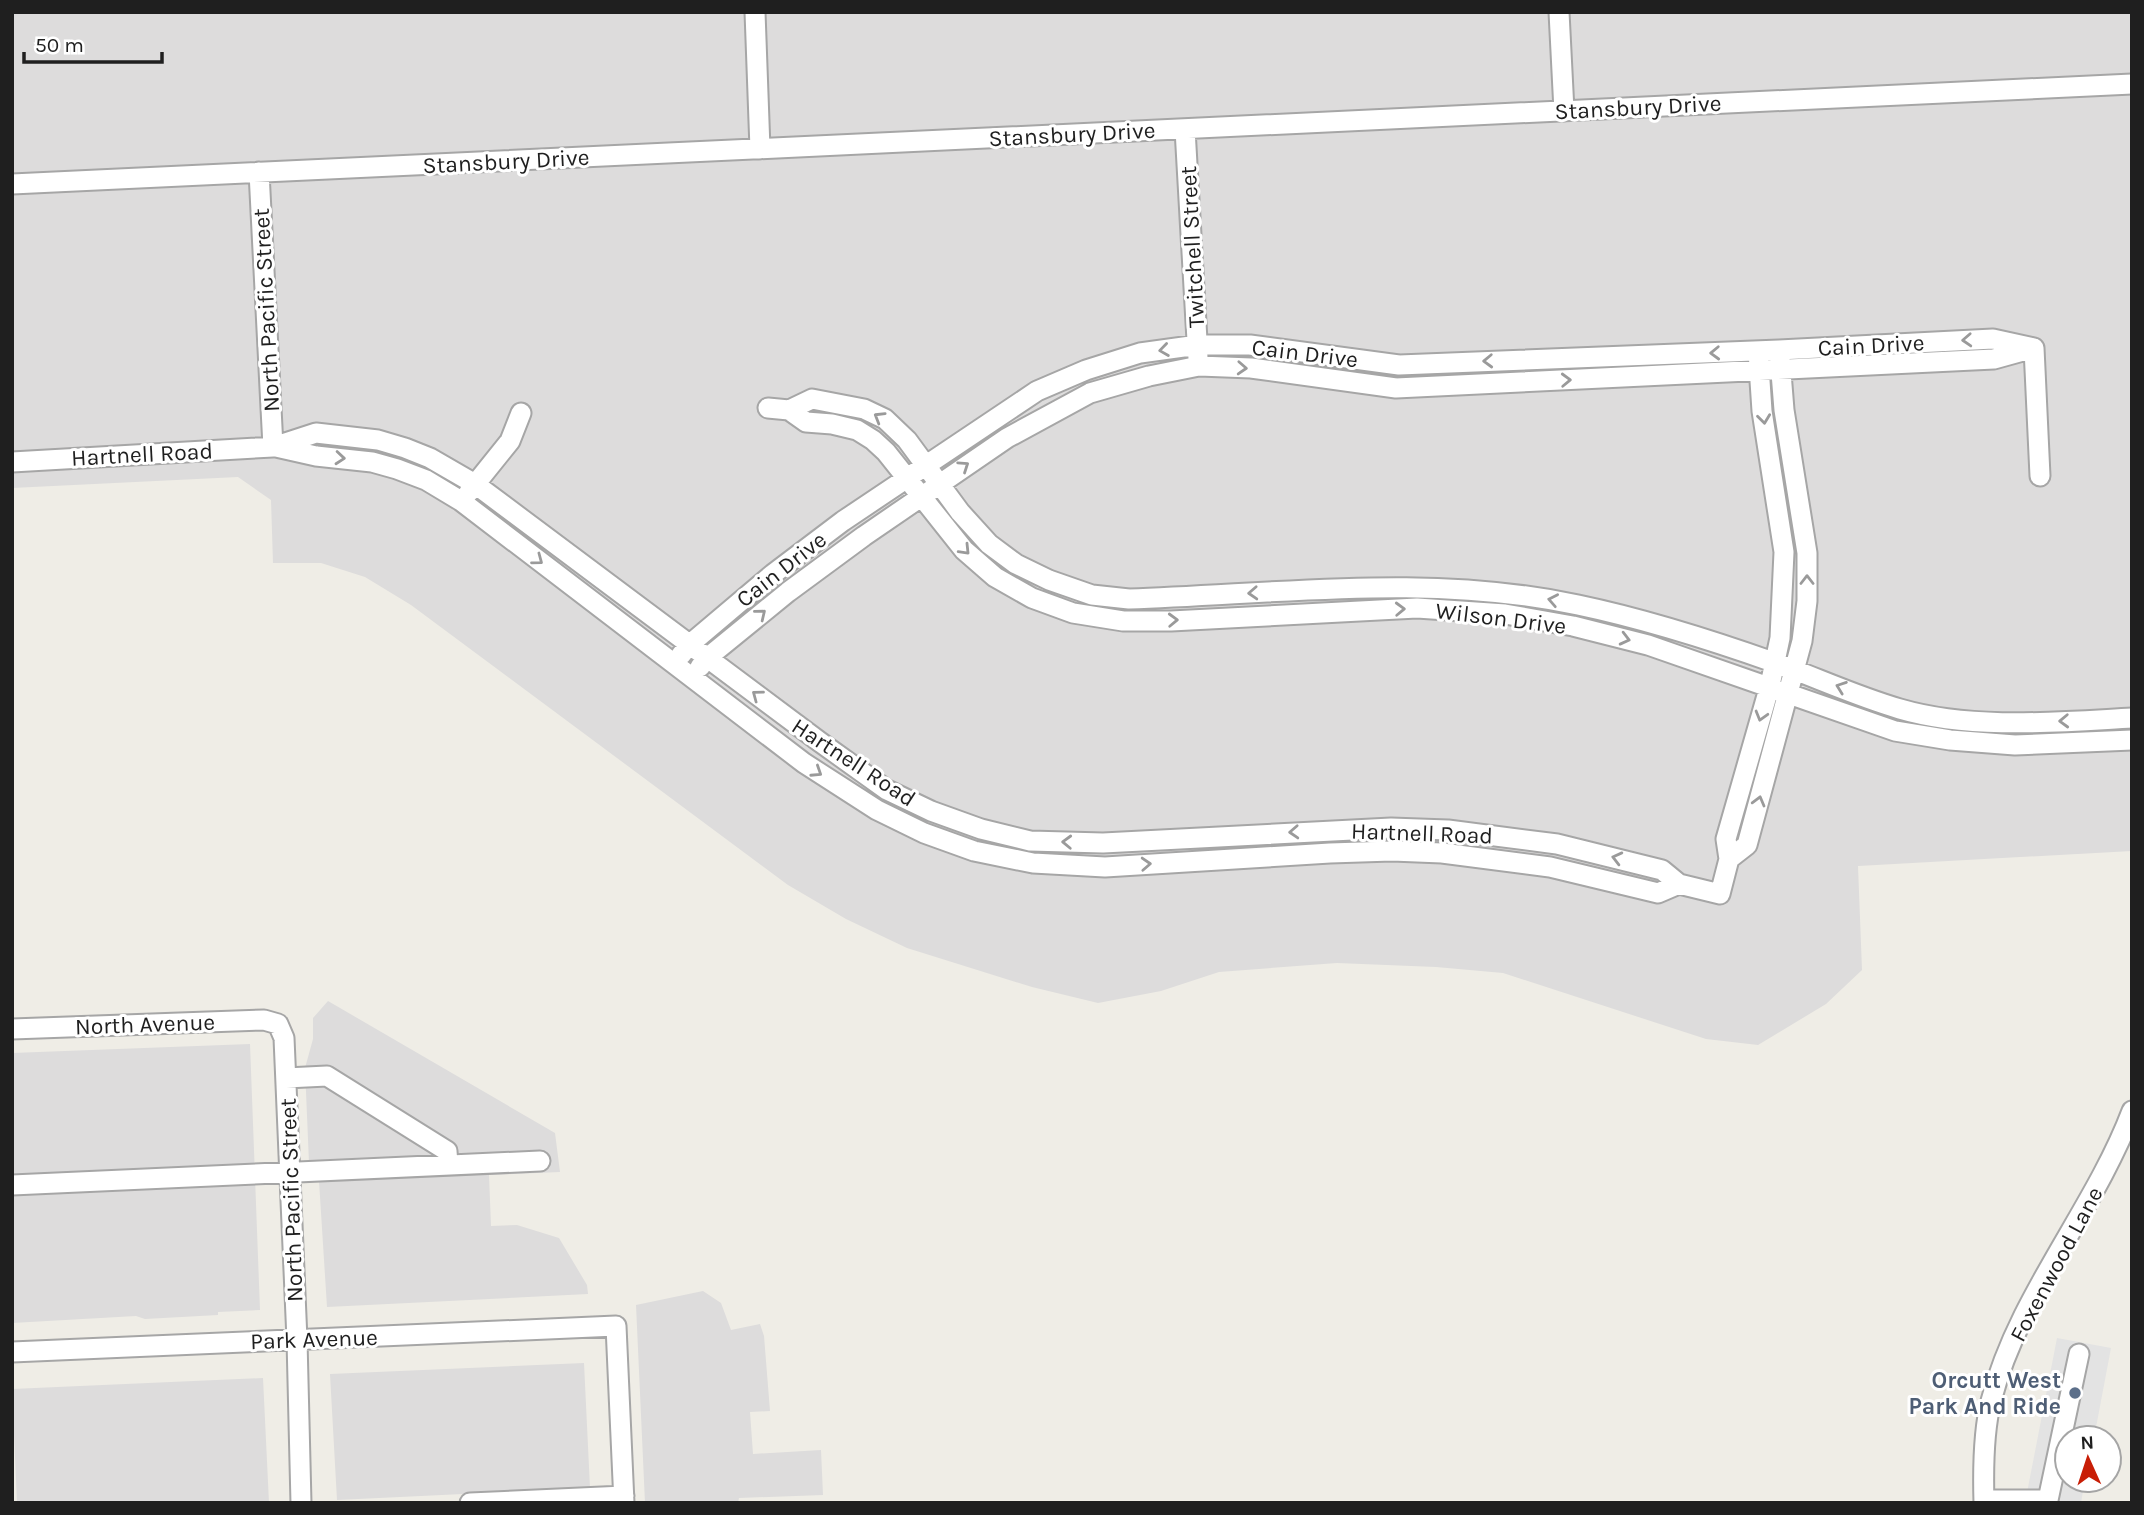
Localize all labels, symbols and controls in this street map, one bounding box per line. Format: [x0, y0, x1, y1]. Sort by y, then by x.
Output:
scale bar [24, 21, 163, 65]
text: 50 m [35, 33, 84, 57]
street label: Stansbury Drive [1554, 90, 1722, 125]
street label: Stansbury Drive [988, 117, 1156, 152]
street label: Stansbury Drive [422, 144, 590, 179]
street label: Twitchell Street [1175, 165, 1210, 329]
street label: North Pacific Street [248, 207, 285, 413]
street label: Cain Drive [1817, 329, 1925, 362]
one-way arrow [1961, 332, 1972, 347]
street label: Cain Drive [1250, 334, 1360, 373]
one-way arrow [1158, 342, 1170, 357]
one-way arrow [1709, 345, 1720, 360]
one-way arrow [1482, 354, 1493, 369]
one-way arrow [1237, 360, 1248, 375]
one-way arrow [1561, 373, 1572, 388]
one-way arrow [873, 412, 886, 425]
one-way arrow [1756, 413, 1771, 425]
street label: Hartnell Road [70, 437, 214, 472]
one-way arrow [335, 450, 346, 465]
one-way arrow [957, 461, 970, 474]
street label: Cain Drive [731, 526, 832, 613]
one-way arrow [956, 541, 969, 554]
one-way arrow [531, 551, 543, 564]
one-way arrow [1799, 574, 1815, 584]
one-way arrow [1248, 585, 1259, 600]
one-way arrow [1547, 594, 1559, 609]
street label: Wilson Drive [1434, 597, 1568, 640]
one-way arrow [1395, 601, 1406, 616]
one-way arrow [753, 610, 765, 623]
one-way arrow [1168, 613, 1179, 628]
one-way arrow [1619, 631, 1631, 645]
one-way arrow [1836, 682, 1848, 696]
one-way arrow [752, 691, 765, 704]
one-way arrow [1754, 710, 1769, 722]
street label: Hartnell Road [787, 712, 921, 812]
one-way arrow [2058, 714, 2069, 729]
one-way arrow [809, 763, 822, 776]
one-way arrow [1751, 795, 1765, 807]
street label: Hartnell Road [1351, 818, 1493, 849]
one-way arrow [1288, 824, 1299, 839]
one-way arrow [1061, 834, 1072, 850]
one-way arrow [1611, 852, 1623, 866]
one-way arrow [1141, 857, 1152, 872]
street label: North Avenue [74, 1009, 216, 1040]
street label: North Pacific Street [274, 1097, 309, 1302]
street label: Foxenwood Lane [2004, 1182, 2109, 1346]
street label: Park Avenue [250, 1324, 378, 1355]
place label: Orcutt West Park And Ride [1908, 1367, 2061, 1420]
marker: Orcutt West Park And Ride [2067, 1385, 2083, 1401]
north arrow [2053, 1424, 2123, 1494]
text: N [2080, 1432, 2095, 1454]

